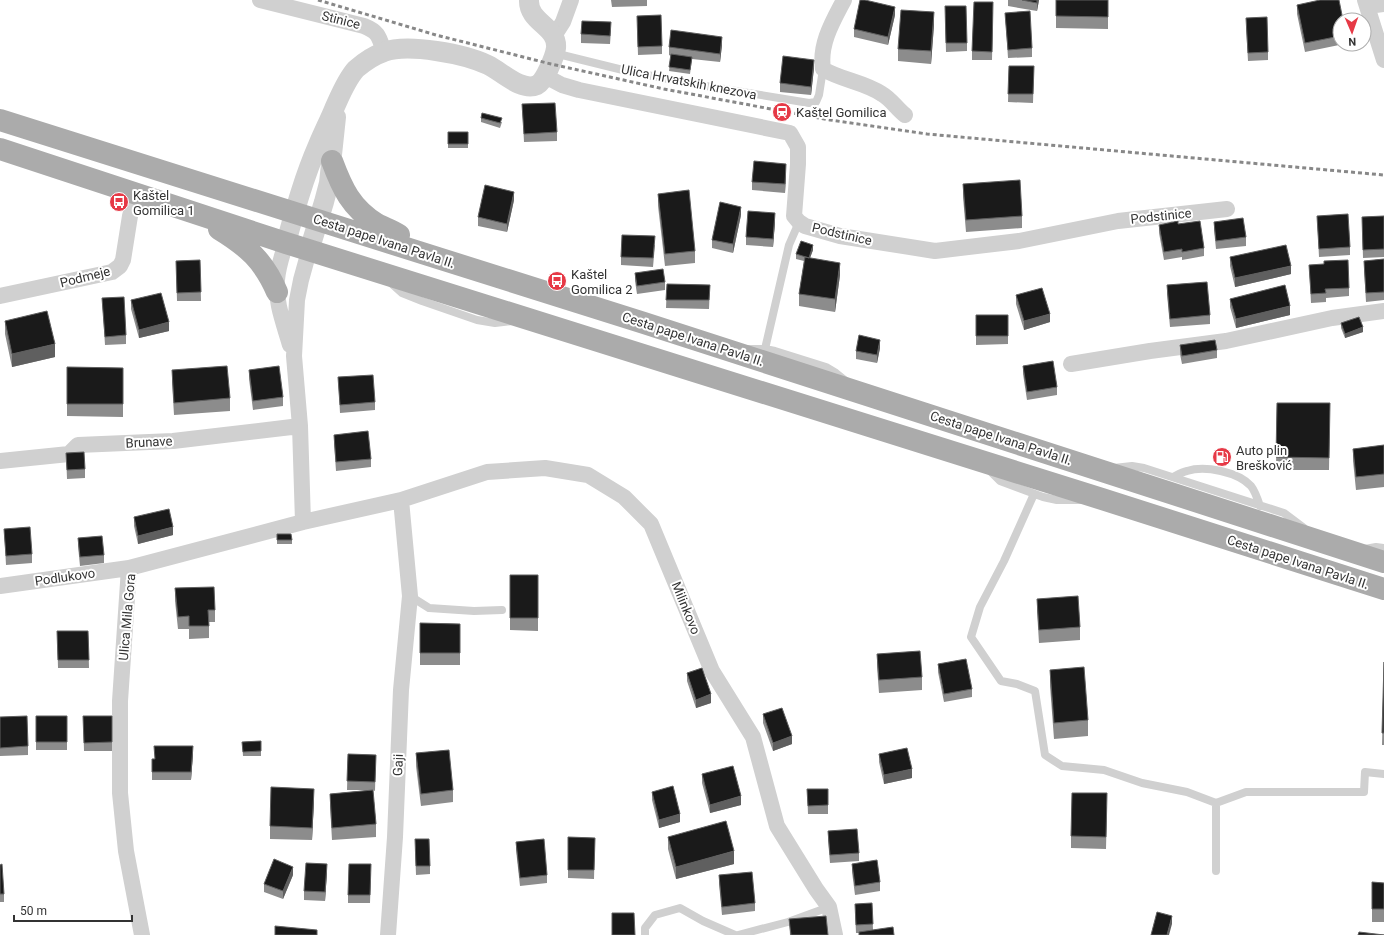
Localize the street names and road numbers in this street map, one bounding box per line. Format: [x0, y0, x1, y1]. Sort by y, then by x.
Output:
street label: Stinice [320, 8, 362, 32]
street label: Ulica Hrvatskih knezova [620, 62, 758, 102]
street label: Podstinice [1130, 205, 1192, 227]
street label: Cesta pape Ivana Pavla II. [311, 211, 457, 271]
street label: Podstinice [811, 220, 874, 248]
street label: Podmeje [58, 264, 112, 290]
street label: Cesta pape Ivana Pavla II. [620, 309, 766, 369]
street label: Cesta pape Ivana Pavla II. [928, 408, 1074, 468]
street label: Brunave [125, 433, 173, 451]
street label: Cesta pape Ivana Pavla II. [1225, 532, 1371, 592]
street label: Podlukovo [34, 565, 96, 589]
street label: Ulica Mila Gora [116, 573, 138, 661]
street label: Milinkovo [669, 579, 703, 637]
street label: Gaji [390, 754, 406, 776]

